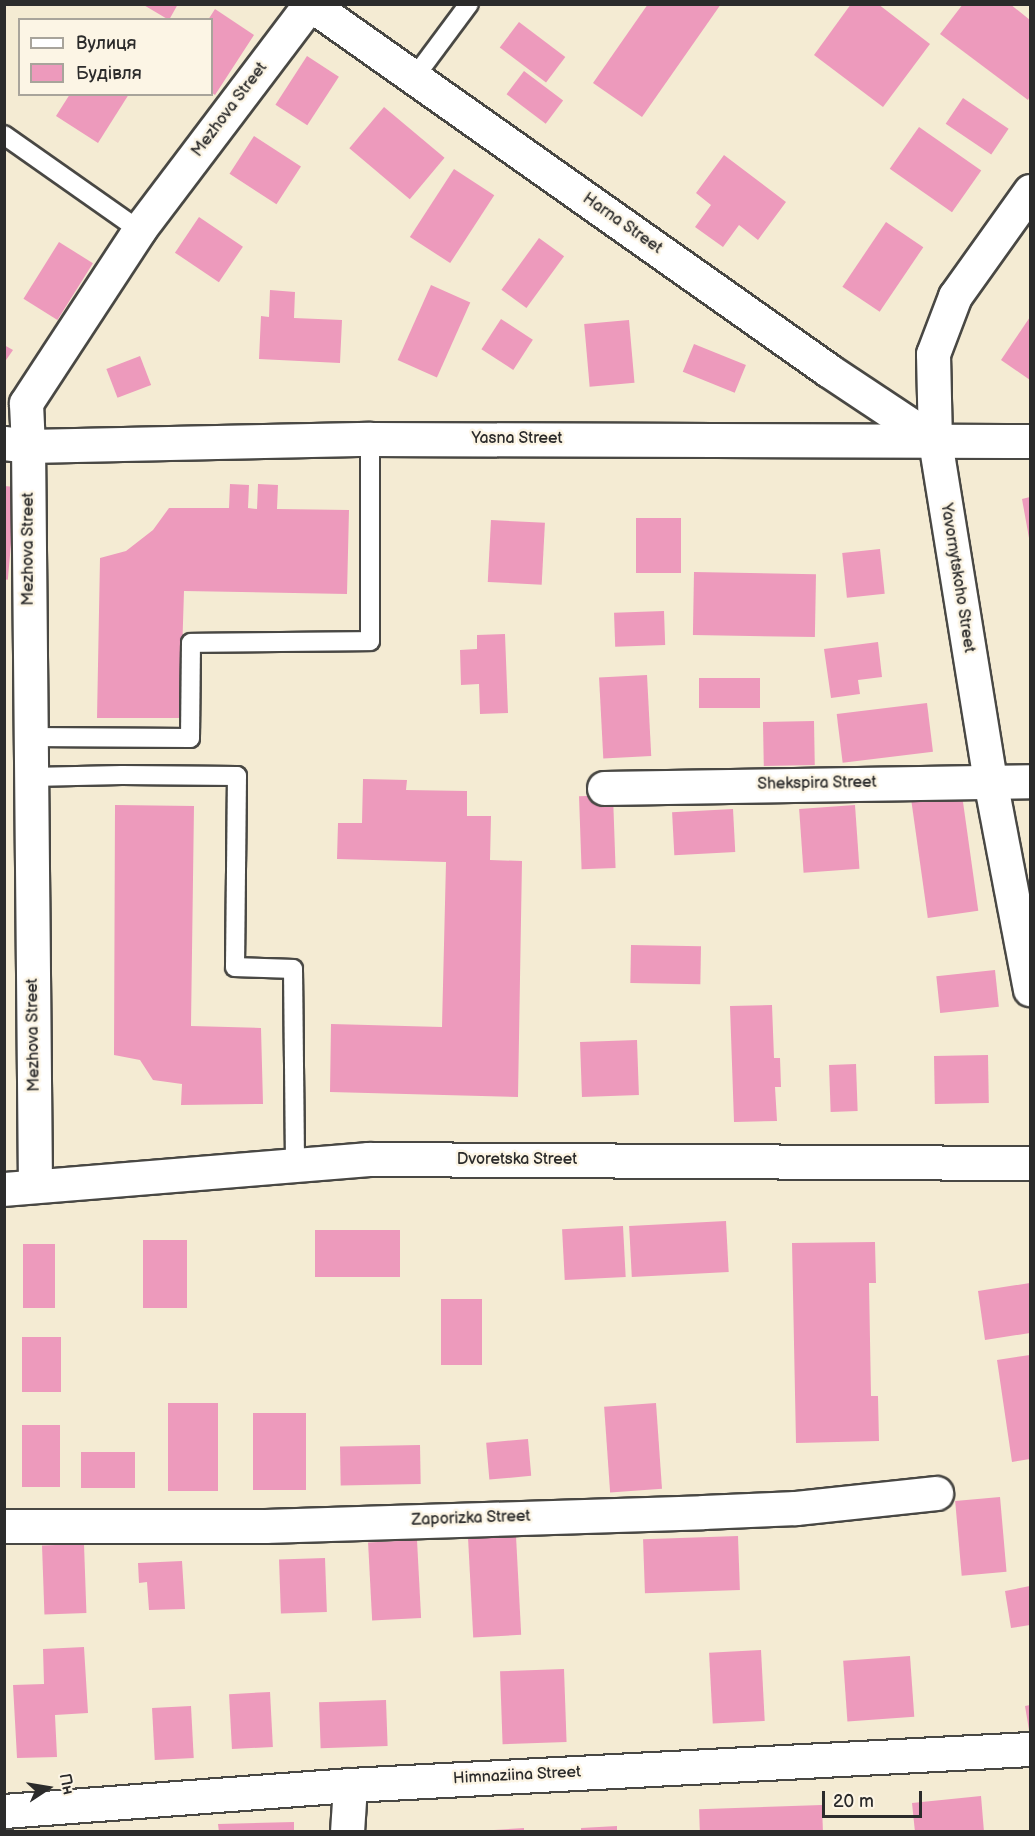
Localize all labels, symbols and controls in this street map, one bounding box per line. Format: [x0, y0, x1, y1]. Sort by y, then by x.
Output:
legend [18, 18, 213, 96]
text: Вулиця [76, 33, 137, 54]
street label: Mezhova Street [188, 59, 272, 161]
text: Будівля [76, 63, 142, 84]
street label: Harna Street [578, 190, 666, 258]
street label: Yasna Street [471, 429, 563, 449]
street label: Mezhova Street [19, 492, 39, 606]
street label: Yavornytskoho Street [936, 502, 978, 654]
street label: Shekspira Street [757, 773, 877, 795]
street label: Mezhova Street [23, 978, 45, 1092]
street label: Dvoretska Street [457, 1150, 577, 1170]
street label: Zaporizka Street [411, 1507, 531, 1531]
north arrow [18, 1758, 78, 1818]
street label: Himnaziina Street [452, 1763, 582, 1789]
text: Пн [55, 1772, 78, 1797]
scale bar [825, 1779, 926, 1817]
text: 20 m [833, 1791, 874, 1812]

